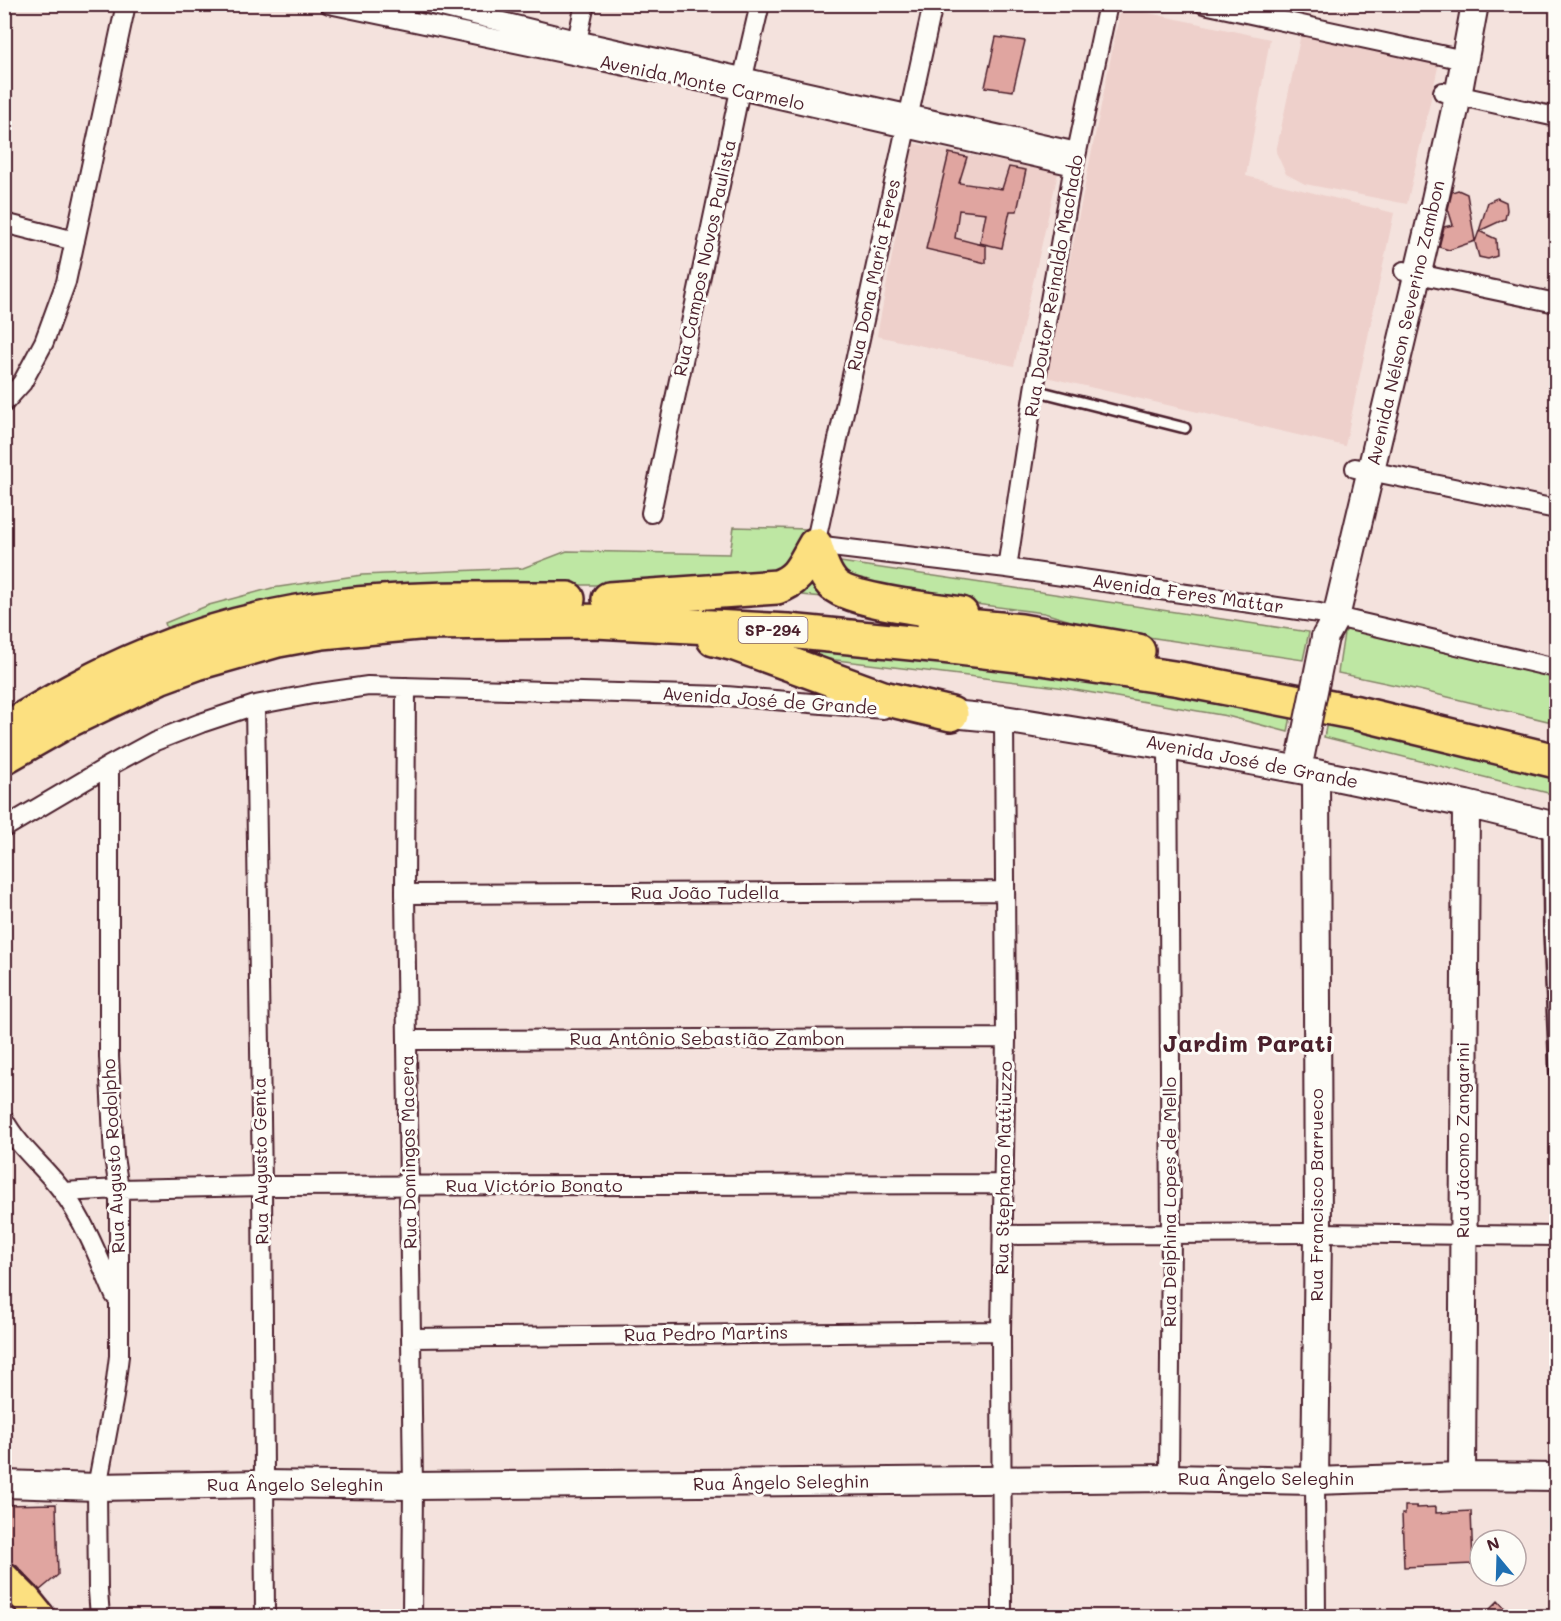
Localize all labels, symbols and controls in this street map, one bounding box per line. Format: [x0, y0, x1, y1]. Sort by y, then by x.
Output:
street label: Avenida Monte Carmelo [598, 49, 807, 116]
street label: Rua Campos Novos Paulista [667, 137, 741, 378]
street label: Rua Doutor Reinaldo Machado [1018, 152, 1088, 419]
street label: Rua Dona Maria Feres [841, 177, 905, 373]
street label: Avenida Nélson Severino Zambon [1360, 178, 1450, 468]
street label: Avenida Feres Mattar [1091, 568, 1285, 618]
road number: SP-294 [738, 617, 808, 643]
street label: Avenida José de Grande [662, 681, 879, 720]
street label: Avenida José de Grande [1144, 729, 1360, 793]
street label: Rua João Tudella [630, 880, 780, 904]
street label: Rua Antônio Sebastião Zambon [570, 1026, 844, 1050]
district label: Jardim Parati [1162, 1027, 1334, 1058]
street label: Rua Jácomo Zangarini [1450, 1042, 1474, 1238]
street label: Rua Domingos Macera [394, 1055, 422, 1249]
street label: Rua Augusto Rodolpho [96, 1058, 130, 1254]
street label: Rua Stephano Mattiuzzo [989, 1061, 1017, 1275]
street label: Rua Delphina Lopes de Mello [1157, 1076, 1181, 1327]
street label: Rua Augusto Genta [247, 1077, 273, 1245]
street label: Rua Francisco Barrueco [1304, 1088, 1328, 1302]
street label: Rua Victório Bonato [445, 1173, 623, 1197]
street label: Rua Pedro Martins [624, 1320, 788, 1346]
street label: Rua Ângelo Seleghin [1178, 1466, 1354, 1490]
street label: Rua Ângelo Seleghin [693, 1468, 869, 1496]
street label: Rua Ângelo Seleghin [207, 1472, 383, 1496]
north arrow [1468, 1528, 1528, 1588]
text: N [1484, 1531, 1502, 1555]

